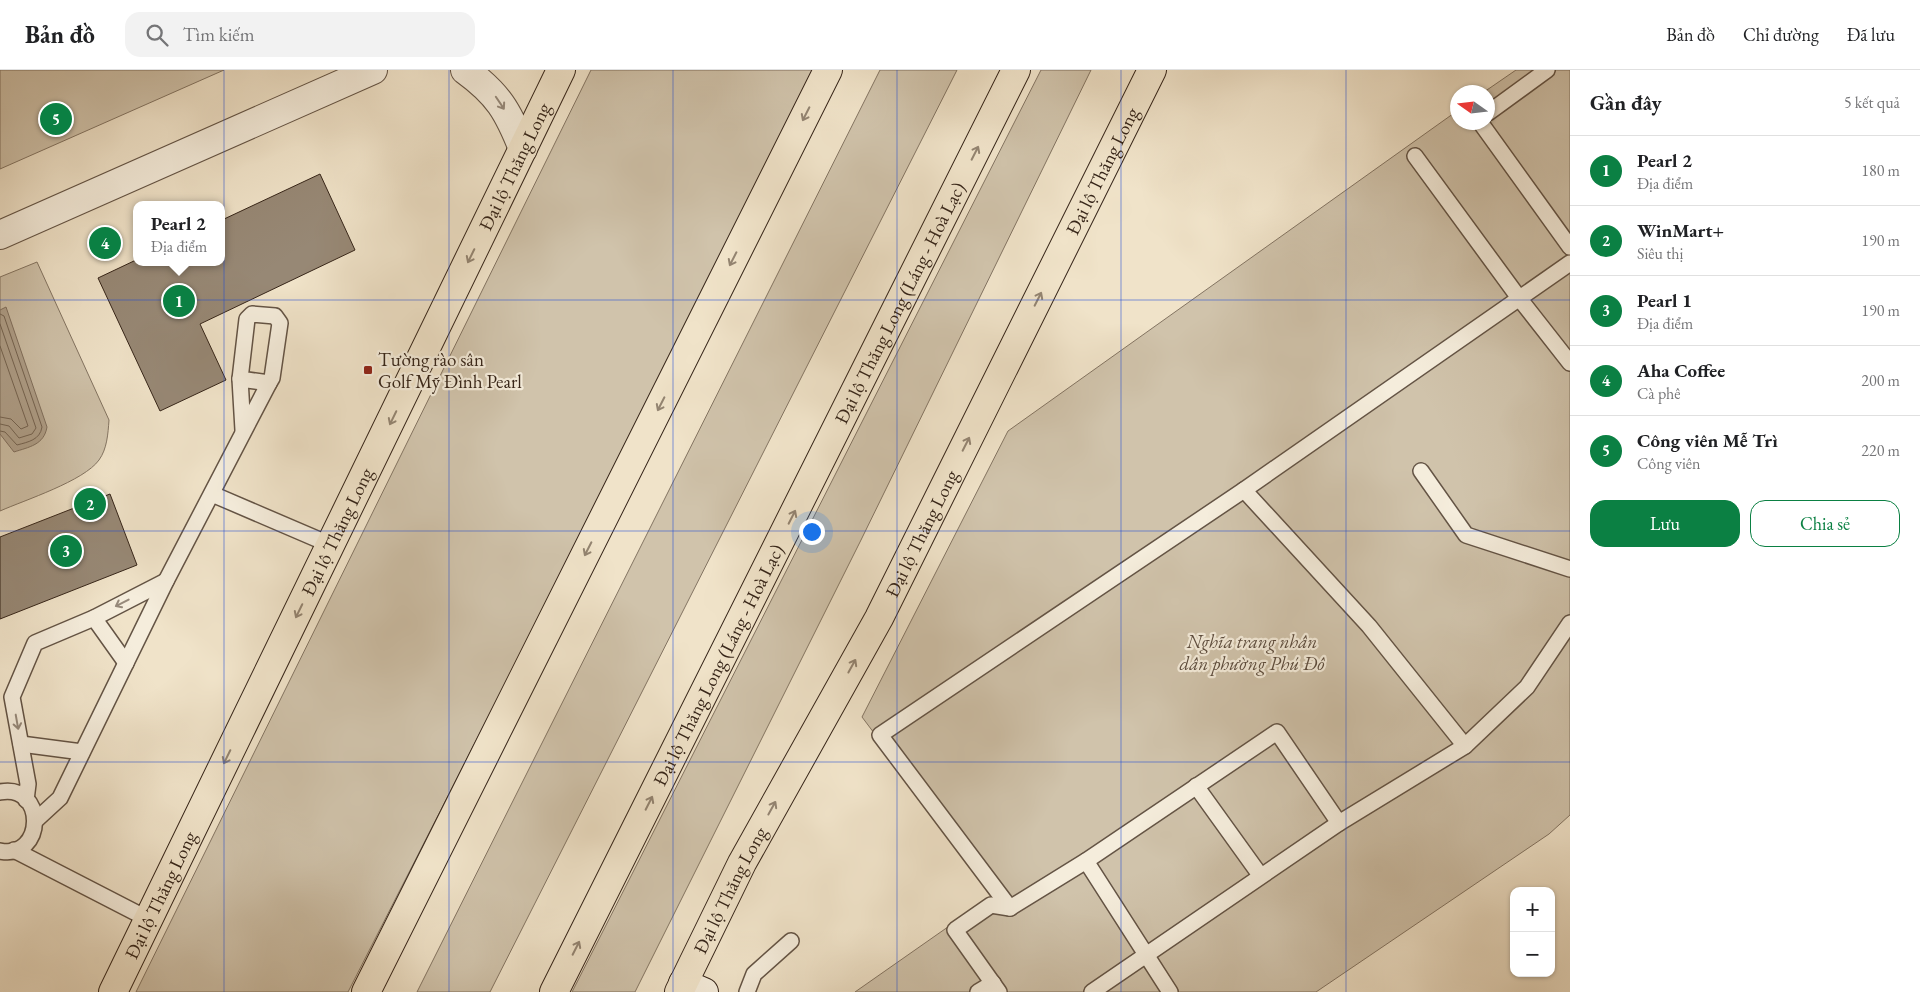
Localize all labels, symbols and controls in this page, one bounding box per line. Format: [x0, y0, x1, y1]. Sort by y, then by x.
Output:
search box [125, 12, 475, 57]
text: Bản đồ [25, 19, 95, 50]
icon: search [143, 21, 171, 49]
text: Tìm kiếm [183, 22, 255, 47]
text: Bản đồ [1666, 23, 1715, 46]
text: Chỉ đường [1743, 23, 1819, 46]
text: Đã lưu [1847, 23, 1895, 46]
north arrow [1450, 85, 1495, 130]
text: Gần đây [1590, 89, 1662, 116]
text: 5 kết quả [1844, 92, 1900, 113]
one-way arrow [495, 96, 505, 110]
street label: Đại lộ Thăng Long [473, 98, 556, 234]
pin: 5 [40, 100, 72, 138]
street label: Đại lộ Thăng Long [1060, 102, 1144, 239]
one-way arrow [801, 106, 811, 121]
one-way arrow [971, 146, 980, 161]
text: Pearl 2 [1637, 148, 1692, 173]
text: 1 [1602, 160, 1610, 181]
text: 180 m [1861, 160, 1900, 181]
text: Địa điểm [1637, 173, 1693, 194]
street label: Đại lộ Thăng Long (Láng - Hoà Lạc) [828, 178, 970, 428]
popup [133, 201, 225, 266]
text: Pearl 2 [151, 211, 206, 236]
text: WinMart+ [1637, 218, 1724, 243]
pin: 4 [89, 224, 121, 262]
text: 2 [1602, 230, 1610, 251]
text: 190 m [1861, 230, 1900, 251]
text: Địa điểm [151, 236, 207, 257]
text: Siêu thị [1637, 243, 1683, 264]
one-way arrow [466, 248, 476, 263]
one-way arrow [728, 251, 737, 266]
pin: 1 [163, 282, 195, 320]
text: Pearl 1 [1637, 288, 1692, 313]
one-way arrow [1034, 291, 1044, 306]
text: 3 [1602, 300, 1610, 321]
text: 190 m [1861, 300, 1900, 321]
text: Địa điểm [1637, 313, 1693, 334]
place label: Tường rào sân Golf Mỹ Đình Pearl [378, 347, 522, 394]
text: Aha Coffee [1637, 358, 1725, 383]
marker: Tường rào sân Golf Mỹ Đình Pearl [362, 364, 374, 376]
text: 4 [1602, 370, 1610, 391]
text: 200 m [1861, 370, 1900, 391]
text: Cà phê [1637, 383, 1681, 404]
one-way arrow [655, 396, 665, 411]
one-way arrow [387, 410, 397, 425]
text: Công viên Mễ Trì [1637, 428, 1778, 453]
one-way arrow [962, 437, 971, 452]
text: 5 [1602, 440, 1610, 461]
text: 220 m [1861, 440, 1900, 461]
text: Công viên [1637, 453, 1701, 474]
street label: Đại lộ Thăng Long [295, 463, 379, 600]
street label: Đại lộ Thăng Long [879, 465, 964, 601]
pin: 2 [74, 485, 106, 523]
button: Lưu [1590, 500, 1740, 547]
button: Chia sẻ [1750, 500, 1900, 547]
one-way arrow [788, 510, 797, 525]
your location [799, 519, 825, 545]
pin: 3 [50, 532, 82, 570]
street label: Đại lộ Thăng Long (Láng - Hoà Lạc) [647, 540, 789, 790]
one-way arrow [583, 542, 593, 557]
one-way arrow [115, 599, 130, 608]
one-way arrow [293, 603, 303, 618]
park label: Nghĩa trang nhân dân phường Phú Đô [1180, 629, 1325, 676]
one-way arrow [847, 659, 857, 674]
one-way arrow [12, 713, 22, 729]
one-way arrow [222, 749, 231, 764]
one-way arrow [645, 796, 654, 811]
one-way arrow [768, 802, 778, 816]
street label: Đại lộ Thăng Long [687, 821, 773, 958]
street label: Đại lộ Thăng Long [119, 826, 202, 963]
map controls [1510, 887, 1555, 977]
button: + [1510, 887, 1555, 932]
button: − [1510, 932, 1555, 977]
one-way arrow [571, 941, 581, 956]

